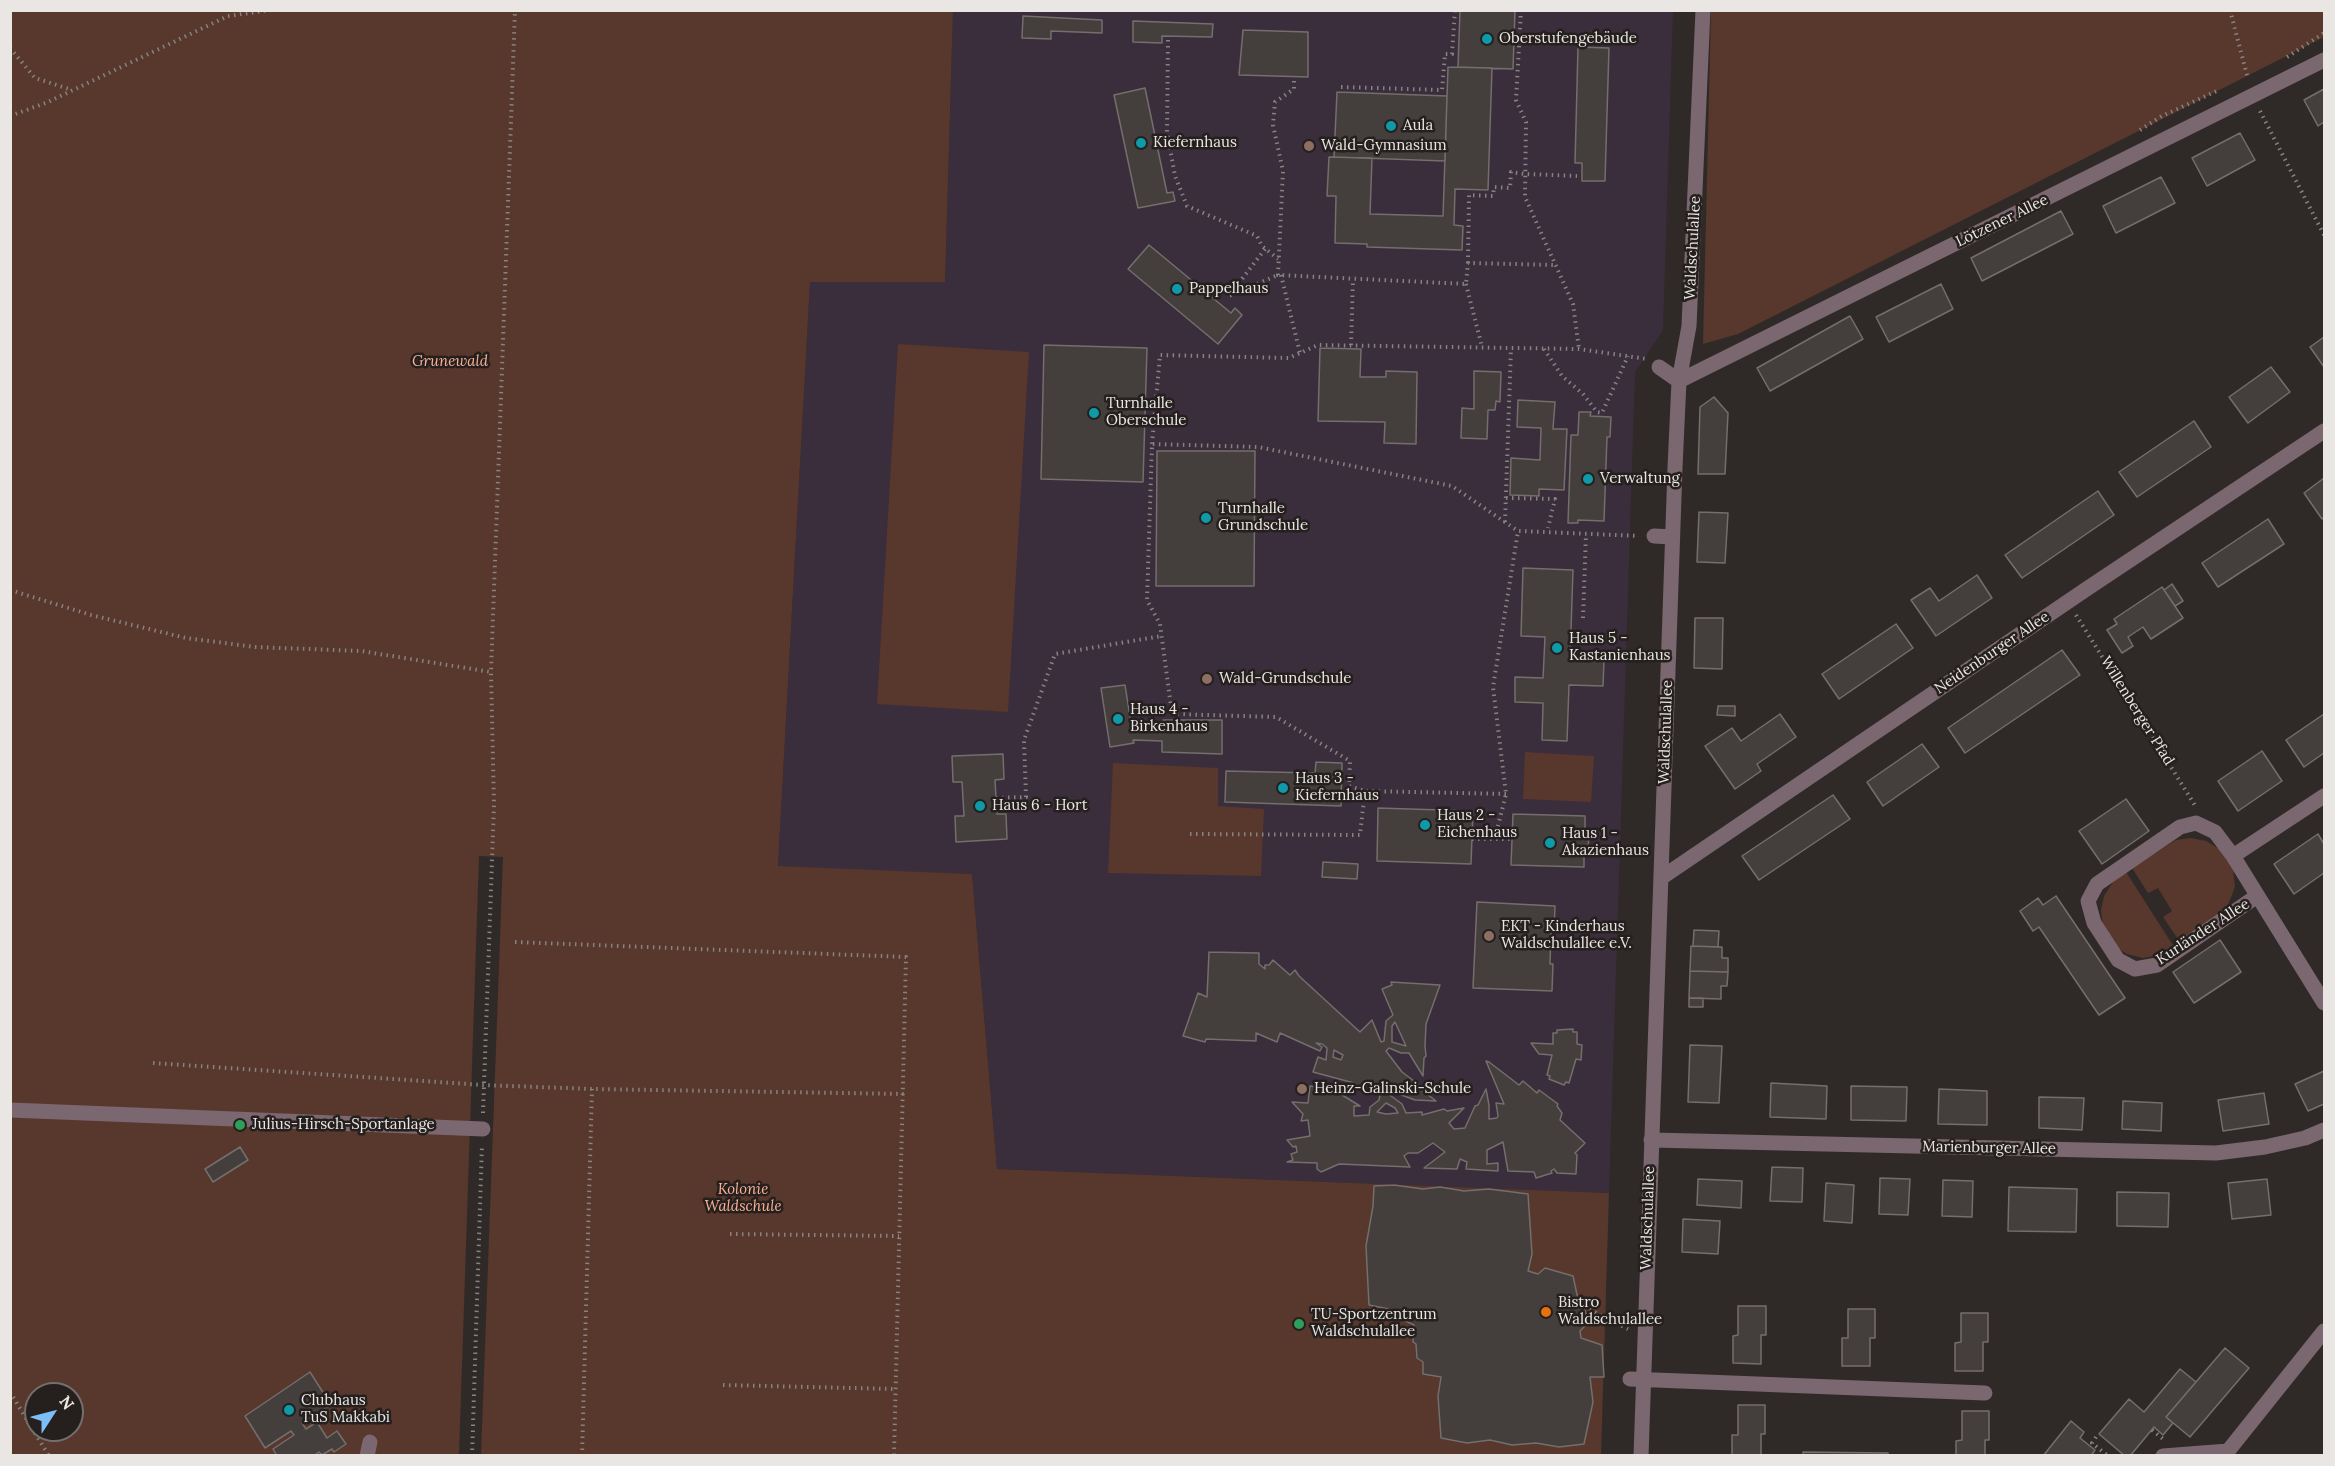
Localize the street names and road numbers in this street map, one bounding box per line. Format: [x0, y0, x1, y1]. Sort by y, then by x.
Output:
street label: Lötzener Allee [1953, 191, 2051, 251]
street label: Waldschulallee [1681, 196, 1705, 300]
street label: Neidenburger Allee [1931, 608, 2053, 698]
street label: Willenberger Pfad [2096, 653, 2178, 769]
street label: Waldschulallee [1655, 680, 1677, 784]
street label: Kurländer Allee [2153, 895, 2253, 969]
street label: Marienburger Allee [1922, 1138, 2056, 1158]
street label: Waldschulallee [1637, 1166, 1659, 1270]

